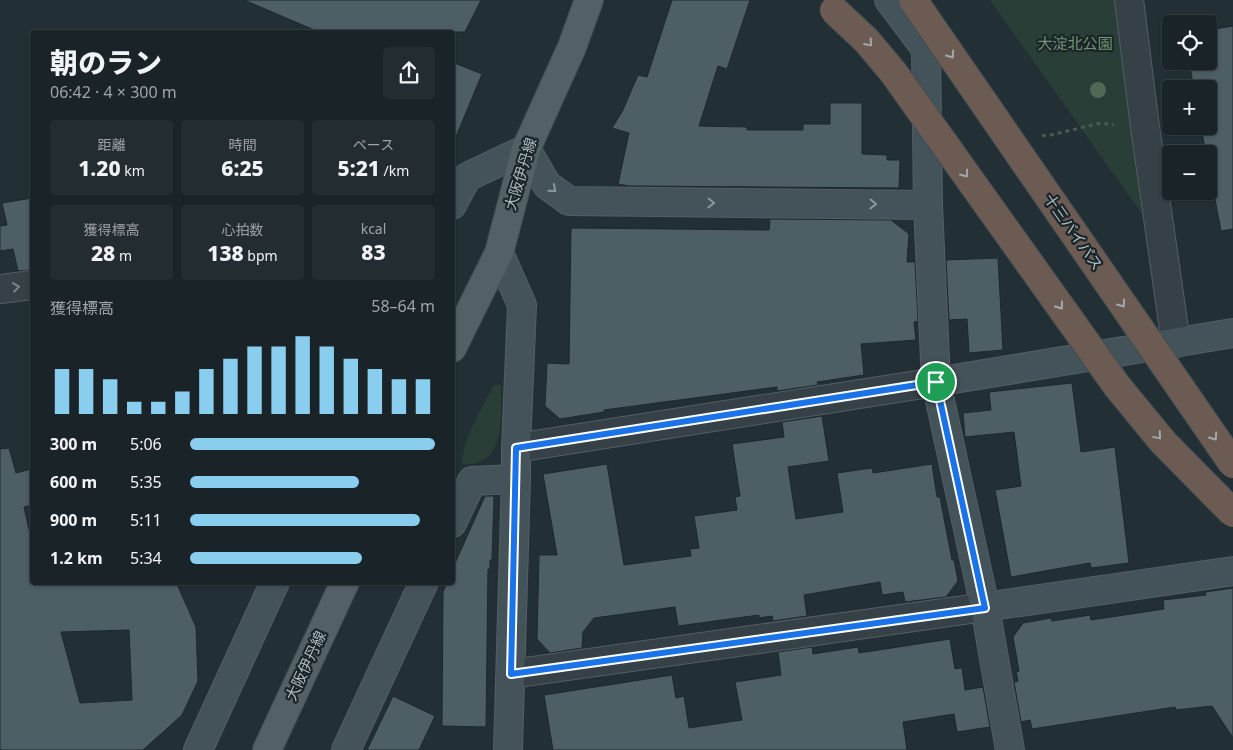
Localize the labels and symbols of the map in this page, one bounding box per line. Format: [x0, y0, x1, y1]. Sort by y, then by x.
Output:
park label: 大淀北公園 [1037, 33, 1113, 53]
one-way arrow [863, 38, 872, 47]
one-way arrow [945, 49, 954, 58]
street label: 大阪伊丹線 [500, 135, 541, 213]
one-way arrow [959, 168, 968, 178]
one-way arrow [547, 183, 557, 192]
street label: 十三バイパス [1040, 189, 1108, 274]
one-way arrow [708, 198, 715, 208]
one-way arrow [870, 199, 878, 210]
one-way arrow [13, 282, 21, 293]
one-way arrow [1116, 298, 1125, 307]
one-way arrow [1054, 300, 1063, 310]
pin [915, 361, 957, 403]
one-way arrow [1152, 430, 1161, 439]
one-way arrow [1208, 432, 1218, 441]
street label: 大阪伊丹線 [280, 627, 330, 704]

